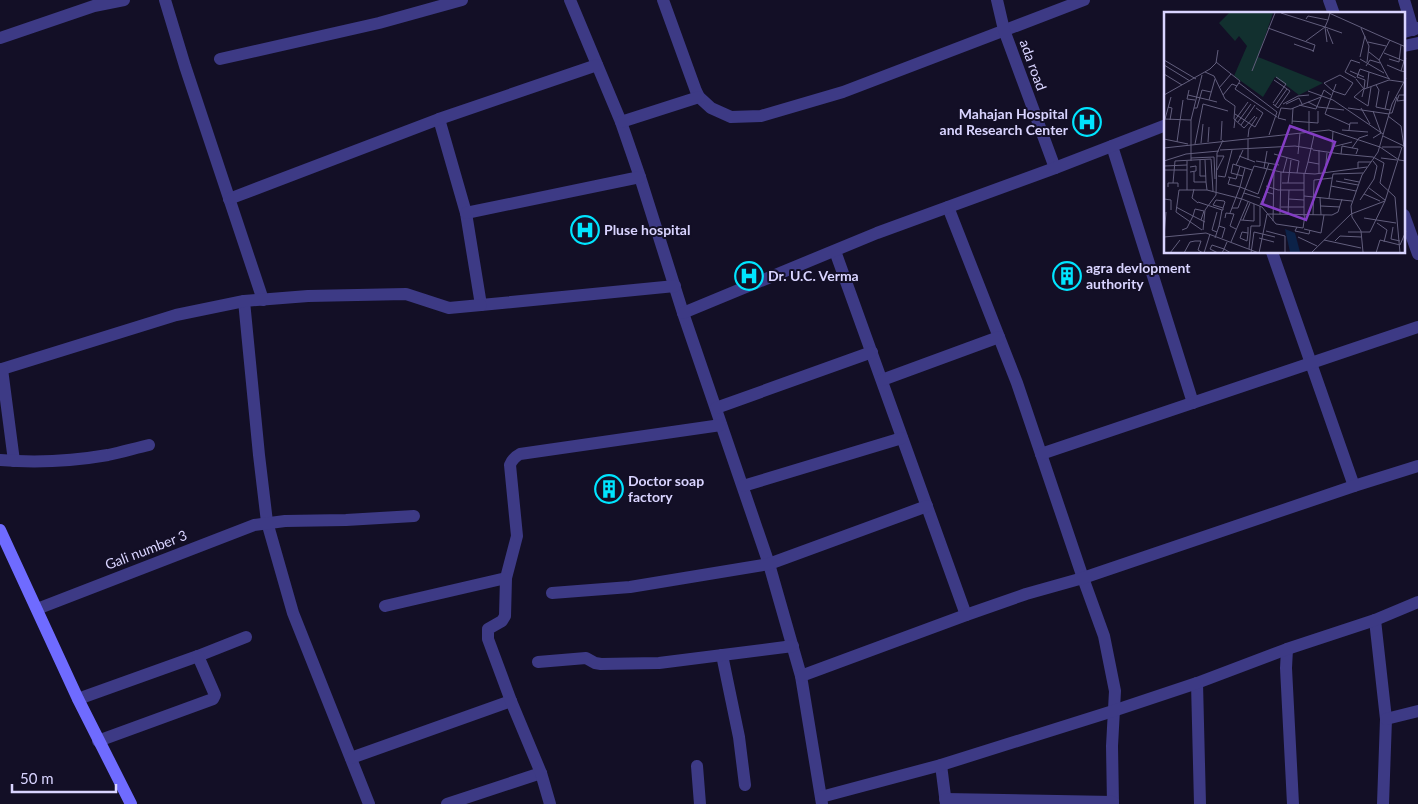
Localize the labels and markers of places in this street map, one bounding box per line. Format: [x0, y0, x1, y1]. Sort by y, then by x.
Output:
place label: Mahajan Hospital and Research Center [940, 105, 1069, 138]
hospital icon: Mahajan Hospital and Research Center [1072, 107, 1102, 137]
hospital icon: Pluse hospital [570, 215, 600, 245]
place label: Pluse hospital [604, 221, 690, 238]
place label: agra devlopment authority [1086, 259, 1191, 292]
hospital icon: Dr. U.C. Verma [734, 261, 764, 291]
building icon: agra devlopment authority [1052, 261, 1082, 291]
place label: Dr. U.C. Verma [768, 267, 859, 284]
place label: Doctor soap factory [628, 472, 704, 505]
building icon: Doctor soap factory [594, 474, 624, 504]

